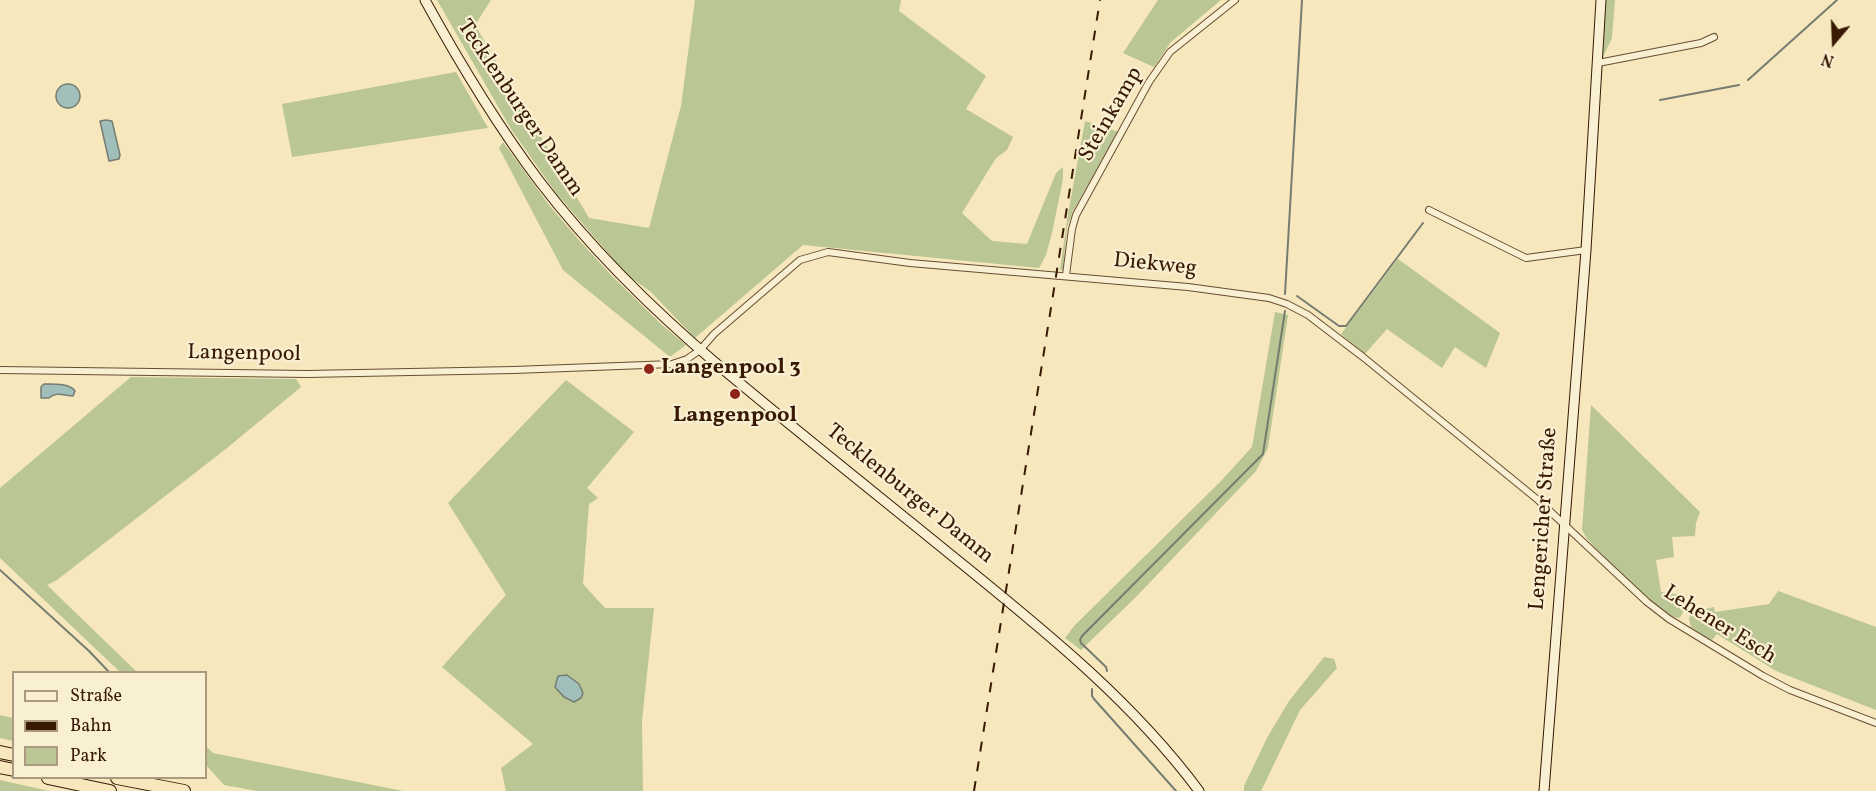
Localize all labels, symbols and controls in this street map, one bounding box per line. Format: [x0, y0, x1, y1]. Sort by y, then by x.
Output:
north arrow [1804, 12, 1864, 72]
street label: Tecklenburger Damm [450, 15, 588, 203]
text: N [1819, 47, 1837, 71]
street label: Steinkamp [1074, 63, 1150, 167]
street label: Diekweg [1112, 249, 1198, 283]
street label: Langenpool [187, 341, 301, 369]
place label: Langenpool 3 [661, 356, 801, 382]
marker: Langenpool 3 [642, 362, 656, 376]
marker: Langenpool [728, 387, 742, 401]
place label: Langenpool [673, 404, 797, 430]
street label: Tecklenburger Damm [820, 419, 998, 571]
street label: Lengericher Straße [1525, 427, 1565, 611]
street label: Lehener Esch [1658, 581, 1780, 671]
legend [12, 671, 207, 779]
text: Straße [70, 684, 122, 709]
text: Bahn [70, 714, 112, 739]
text: Park [70, 744, 107, 769]

